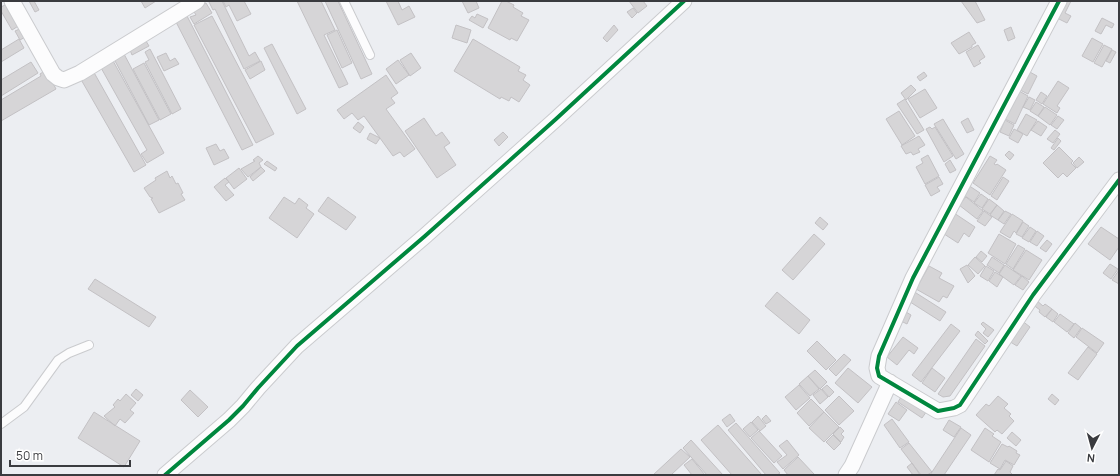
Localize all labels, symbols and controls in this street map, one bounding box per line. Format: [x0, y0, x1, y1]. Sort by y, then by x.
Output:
north arrow [1072, 428, 1112, 468]
scale bar [10, 442, 130, 468]
text: 50 m [16, 447, 43, 464]
text: N [1086, 451, 1096, 466]

